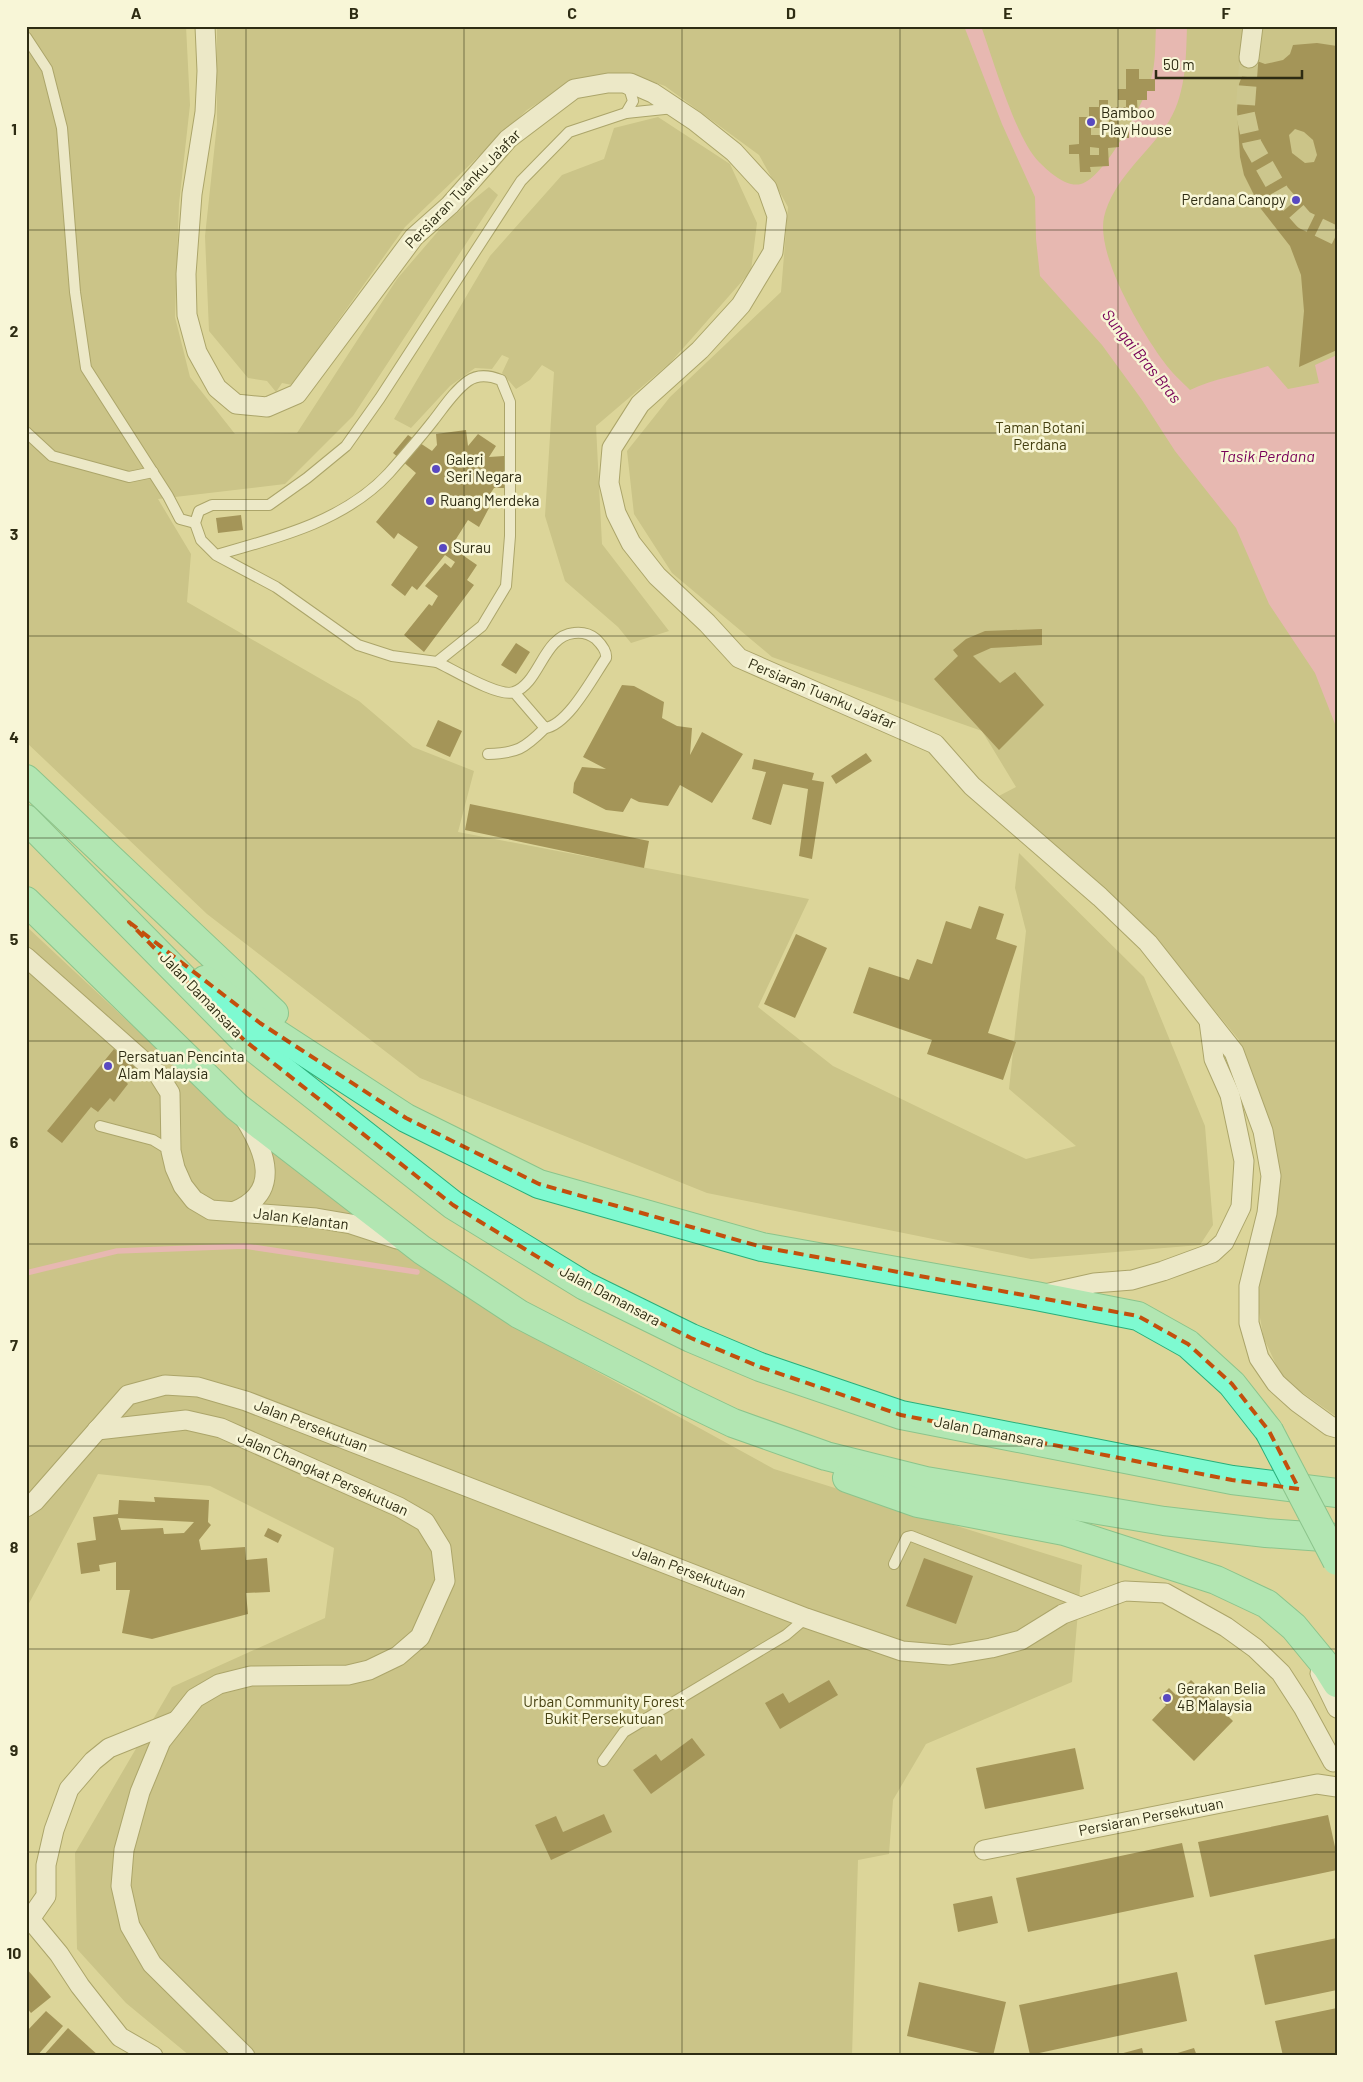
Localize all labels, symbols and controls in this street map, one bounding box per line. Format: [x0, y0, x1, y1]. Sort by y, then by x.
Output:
text: A [131, 3, 142, 22]
text: B [349, 3, 359, 22]
text: C [567, 3, 577, 22]
text: D [786, 3, 796, 22]
text: E [1003, 3, 1013, 22]
text: F [1222, 3, 1231, 22]
scale bar [1156, 48, 1302, 80]
text: 50 m [1163, 55, 1195, 73]
place label: Bamboo Play House [1101, 103, 1172, 138]
marker: Bamboo Play House [1085, 116, 1097, 128]
text: 1 [11, 119, 17, 138]
street label: Persiaran Tuanku Ja'afar [401, 125, 524, 252]
place label: Perdana Canopy [1182, 190, 1286, 208]
marker: Perdana Canopy [1290, 194, 1302, 206]
water label: Sungai Bras Bras [1099, 305, 1186, 407]
text: 2 [10, 321, 19, 340]
park label: Taman Botani Perdana [995, 418, 1085, 453]
water label: Tasik Perdana [1219, 446, 1315, 465]
place label: Galeri Seri Negara [446, 450, 522, 485]
marker: Galeri Seri Negara [430, 463, 442, 475]
place label: Ruang Merdeka [440, 491, 539, 509]
marker: Ruang Merdeka [424, 495, 436, 507]
text: 3 [10, 524, 18, 543]
place label: Surau [453, 538, 491, 556]
marker: Surau [437, 542, 449, 554]
street label: Persiaran Tuanku Ja'afar [746, 654, 899, 733]
text: 4 [9, 727, 19, 746]
text: 5 [10, 929, 19, 948]
street label: Jalan Damansara [157, 948, 247, 1041]
place label: Persatuan Pencinta Alam Malaysia [118, 1047, 245, 1082]
marker: Persatuan Pencinta Alam Malaysia [102, 1060, 114, 1072]
text: 6 [10, 1132, 19, 1151]
street label: Jalan Kelantan [252, 1203, 350, 1233]
street label: Jalan Damansara [557, 1261, 664, 1329]
text: 7 [10, 1335, 18, 1354]
street label: Jalan Persekutuan [252, 1395, 371, 1455]
street label: Jalan Damansara [933, 1412, 1046, 1450]
street label: Jalan Changkat Persekutuan [235, 1427, 412, 1519]
text: 8 [10, 1537, 19, 1556]
street label: Jalan Persekutuan [630, 1541, 749, 1601]
place label: Gerakan Belia 4B Malaysia [1177, 1679, 1266, 1714]
park label: Urban Community Forest Bukit Persekutuan [523, 1692, 685, 1727]
marker: Gerakan Belia 4B Malaysia [1161, 1692, 1173, 1704]
text: 9 [10, 1740, 18, 1759]
street label: Persiaran Persekutuan [1077, 1793, 1225, 1839]
text: 10 [7, 1943, 21, 1962]

